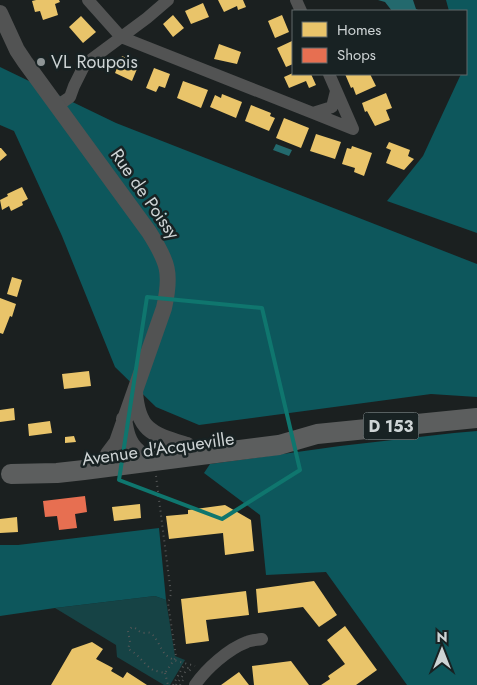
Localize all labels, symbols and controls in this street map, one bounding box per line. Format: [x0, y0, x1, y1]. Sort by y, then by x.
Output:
legend [292, 10, 467, 75]
text: Homes [337, 19, 381, 41]
text: Shops [337, 44, 376, 66]
place label: VL Roupois [51, 49, 138, 75]
marker: VL Roupois [35, 56, 47, 68]
street label: Rue de Poissy [104, 143, 186, 245]
road number: D 153 [364, 412, 418, 440]
street label: Avenue d'Acqueville [80, 425, 236, 473]
north arrow [417, 625, 467, 675]
text: N [436, 627, 448, 647]

